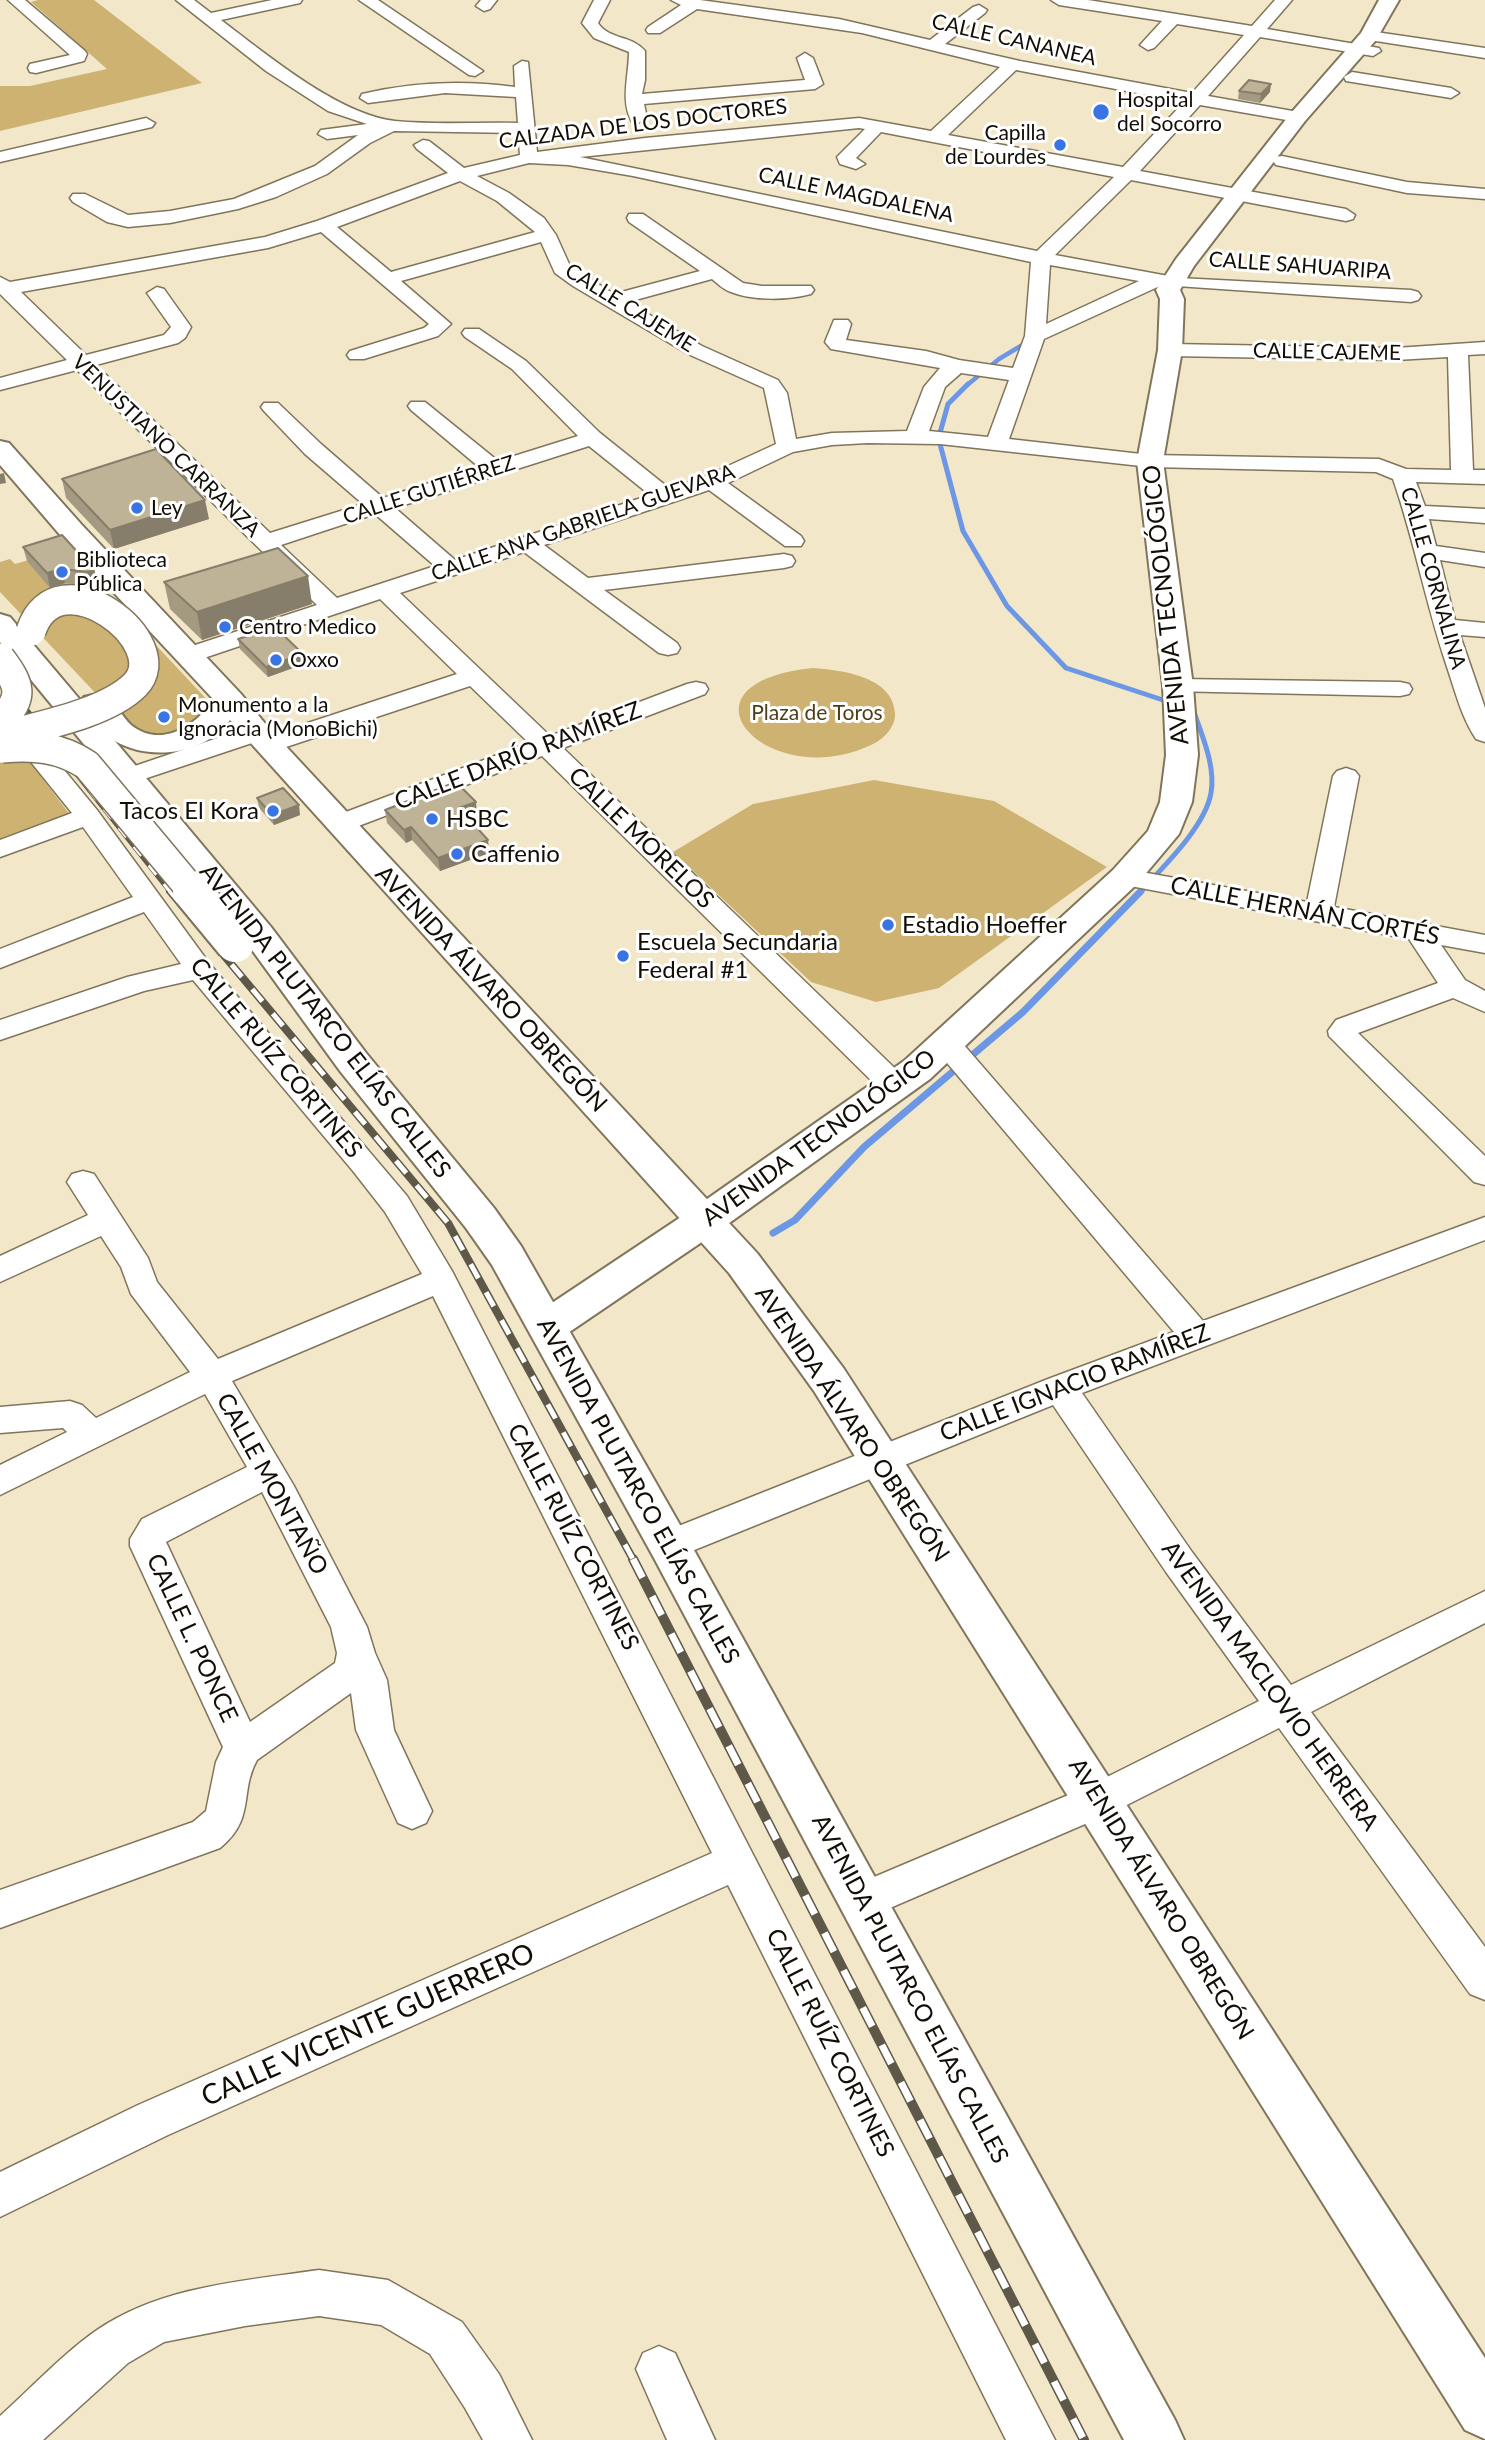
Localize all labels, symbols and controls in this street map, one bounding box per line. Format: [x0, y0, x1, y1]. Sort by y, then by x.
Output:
street label: CALLE CANANEA [929, 9, 1099, 71]
place label: Hospital del Socorro [1117, 87, 1222, 137]
street label: CALZADA DE LOS DOCTORES [497, 94, 789, 154]
marker: Hospital del Socorro [1091, 102, 1111, 122]
place label: Capilla de Lourdes [945, 120, 1046, 170]
marker: Capilla de Lourdes [1052, 137, 1068, 153]
street label: CALLE MAGDALENA [756, 162, 956, 228]
street label: CALLE SAHUARIPA [1208, 247, 1392, 285]
street label: CALLE CAJEME [560, 258, 700, 358]
street label: CALLE CAJEME [1253, 338, 1401, 366]
street label: VENUSTIANO CARRANZA [67, 350, 265, 542]
street label: CALLE GUTIÉRREZ [340, 450, 518, 530]
street label: CALLE ANA GABRIELA GUEVARA [428, 459, 738, 587]
street label: AVENIDA TECNOLÓGICO [1137, 464, 1195, 746]
street label: CALLE CORNALINA [1395, 484, 1471, 672]
place label: Ley [151, 495, 183, 521]
marker: Ley [129, 500, 145, 516]
place label: Biblioteca Pública [76, 547, 167, 597]
marker: Biblioteca Pública [54, 564, 70, 580]
place label: Centro Medico [239, 614, 376, 640]
marker: Centro Medico [217, 619, 233, 635]
place label: Oxxo [290, 647, 339, 673]
marker: Oxxo [268, 652, 284, 668]
place label: Monumento a la Ignoracia (MonoBichi) [178, 692, 378, 742]
street label: CALLE DARÍO RAMÍREZ [391, 696, 645, 816]
park label: Plaza de Toros [751, 700, 883, 726]
marker: Monumento a la Ignoracia (MonoBichi) [156, 709, 172, 725]
street label: CALLE MORELOS [562, 761, 720, 915]
place label: Tacos El Kora [120, 797, 259, 825]
marker: Tacos El Kora [265, 803, 281, 819]
place label: HSBC [446, 805, 509, 833]
marker: HSBC [424, 811, 440, 827]
place label: Caffenio [471, 840, 560, 868]
marker: Caffenio [449, 846, 465, 862]
street label: AVENIDA PLUTARCO ELÍAS CALLES [193, 858, 457, 1184]
street label: AVENIDA ÁLVARO OBREGÓN [369, 860, 613, 1118]
street label: CALLE HERNÁN CORTÉS [1168, 871, 1442, 951]
place label: Estadio Hoeffer [902, 911, 1067, 939]
marker: Estadio Hoeffer [880, 917, 896, 933]
place label: Escuela Secundaria Federal #1 [637, 928, 838, 984]
marker: Escuela Secundaria Federal #1 [615, 948, 631, 964]
street label: CALLE RUÍZ CORTINES [184, 952, 368, 1164]
street label: AVENIDA TECNOLÓGICO [697, 1044, 941, 1232]
street label: AVENIDA ÁLVARO OBREGÓN [749, 1281, 955, 1567]
street label: AVENIDA PLUTARCO ELÍAS CALLES [531, 1313, 745, 1669]
street label: CALLE IGNACIO RAMÍREZ [936, 1318, 1214, 1448]
street label: CALLE MONTAÑO [210, 1388, 334, 1580]
street label: CALLE RUÍZ CORTINES [501, 1419, 645, 1655]
street label: AVENIDA MACLOVIO HERRERA [1155, 1536, 1385, 1836]
street label: CALLE L. PONCE [140, 1549, 244, 1727]
street label: AVENIDA ÁLVARO OBREGÓN [1062, 1753, 1260, 2045]
street label: AVENIDA PLUTARCO ELÍAS CALLES [806, 1810, 1014, 2168]
street label: CALLE RUÍZ CORTINES [760, 1924, 900, 2162]
street label: CALLE VICENTE GUERRERO [196, 1936, 540, 2114]

